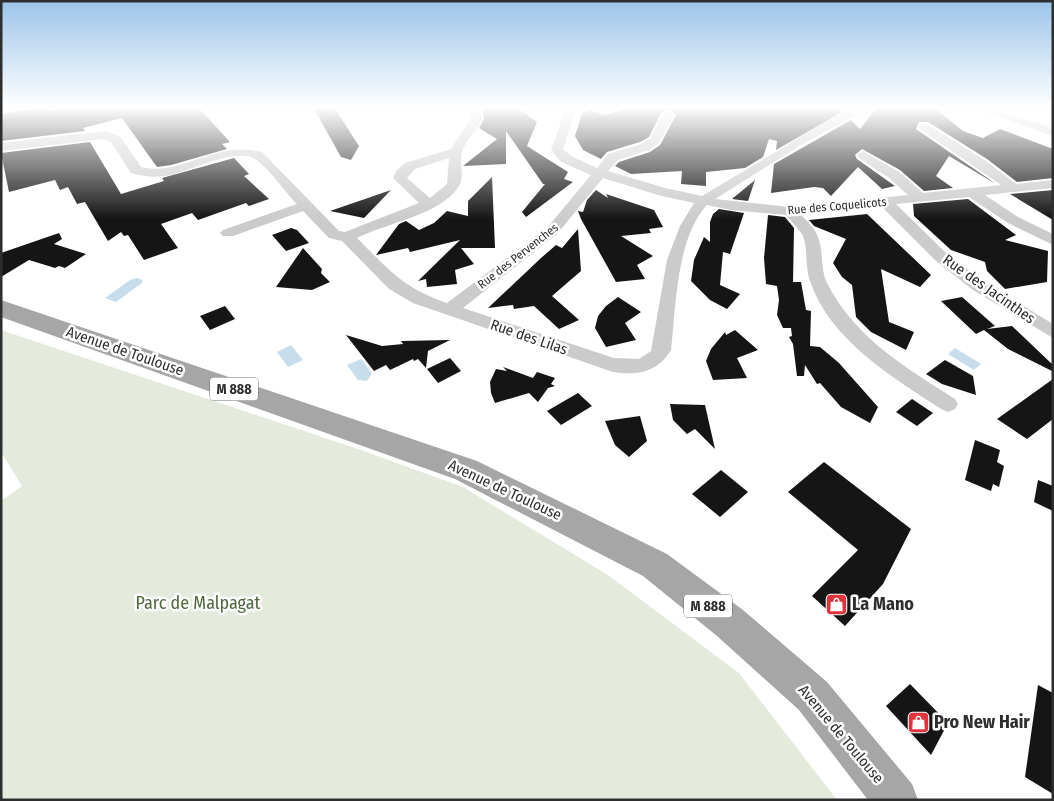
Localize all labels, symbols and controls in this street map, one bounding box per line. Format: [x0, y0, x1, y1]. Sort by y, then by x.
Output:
street label: Rue des Coquelicots [787, 195, 887, 217]
street label: Rue des Pervenches [475, 220, 561, 292]
street label: Rue des Jacinthes [939, 251, 1039, 327]
street label: Rue des Lilas [488, 315, 570, 359]
street label: Avenue de Toulouse [64, 322, 186, 380]
road number: M 888 [210, 378, 258, 400]
street label: Avenue de Toulouse [446, 456, 564, 524]
park label: Parc de Malpagat [136, 592, 261, 614]
shop icon: La Mano [824, 592, 848, 616]
place label: La Mano [852, 593, 914, 615]
road number: M 888 [684, 594, 732, 618]
street label: Avenue de Toulouse [795, 681, 887, 787]
shop icon: Pro New Hair [906, 710, 930, 734]
place label: Pro New Hair [934, 711, 1030, 733]

